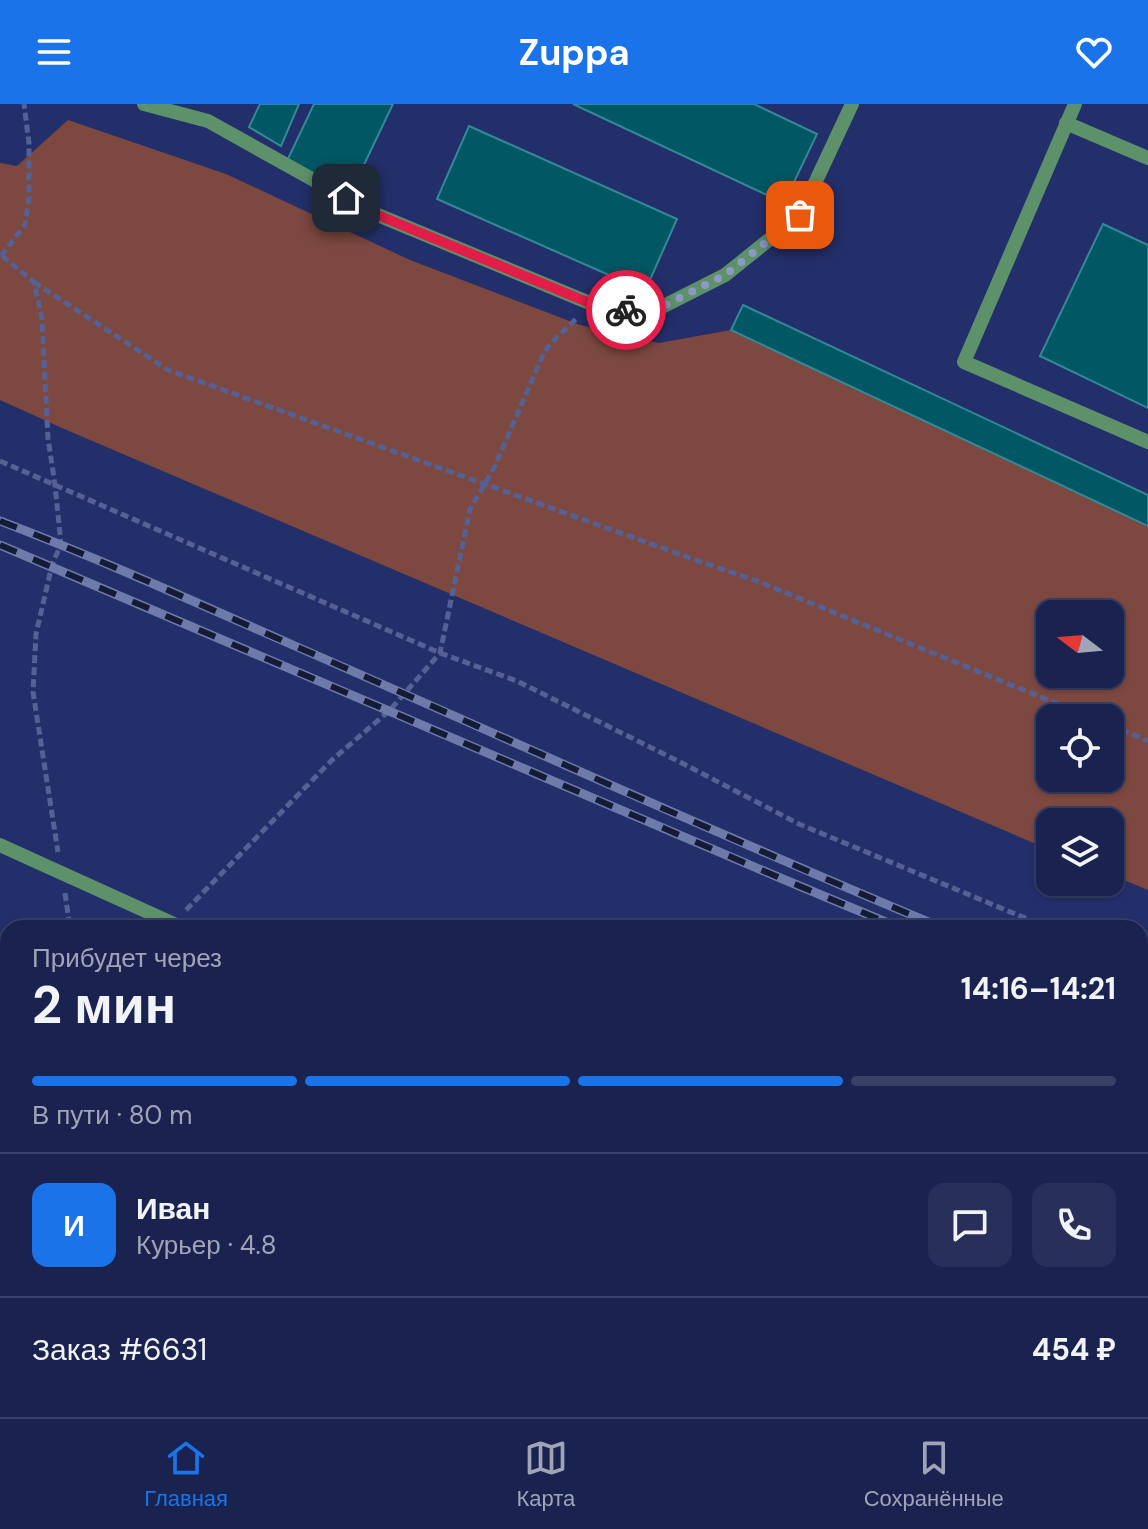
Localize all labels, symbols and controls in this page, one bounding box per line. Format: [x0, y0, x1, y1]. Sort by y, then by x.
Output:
text: Zuppa [518, 29, 630, 76]
icon: menu [32, 30, 76, 74]
icon: heart [1072, 30, 1116, 74]
pin [312, 164, 380, 232]
icon: home [324, 176, 368, 220]
pin [766, 181, 834, 249]
icon: bag [778, 193, 822, 237]
courier [586, 270, 666, 350]
icon: bike [604, 288, 648, 332]
north arrow [1036, 600, 1124, 688]
map controls [1036, 600, 1124, 896]
button: locate [1036, 704, 1124, 792]
button: layers [1036, 808, 1124, 896]
text: Прибудет через [32, 941, 222, 975]
text: 14:16–14:21 [961, 969, 1116, 1008]
text: 2 мин [32, 971, 176, 1039]
text: В пути · 80 m [32, 1098, 192, 1132]
button: chat [928, 1183, 1012, 1267]
button: phone [1032, 1183, 1116, 1267]
text: Иван [136, 1189, 210, 1228]
text: И [63, 1206, 85, 1245]
text: Курьер · 4.8 [136, 1228, 277, 1262]
text: Заказ #6631 [32, 1330, 207, 1369]
text: 454 ₽ [1032, 1330, 1116, 1369]
tab: Главная [144, 1436, 228, 1513]
tab: Карта [516, 1436, 575, 1513]
tab: Сохранённые [864, 1436, 1004, 1513]

